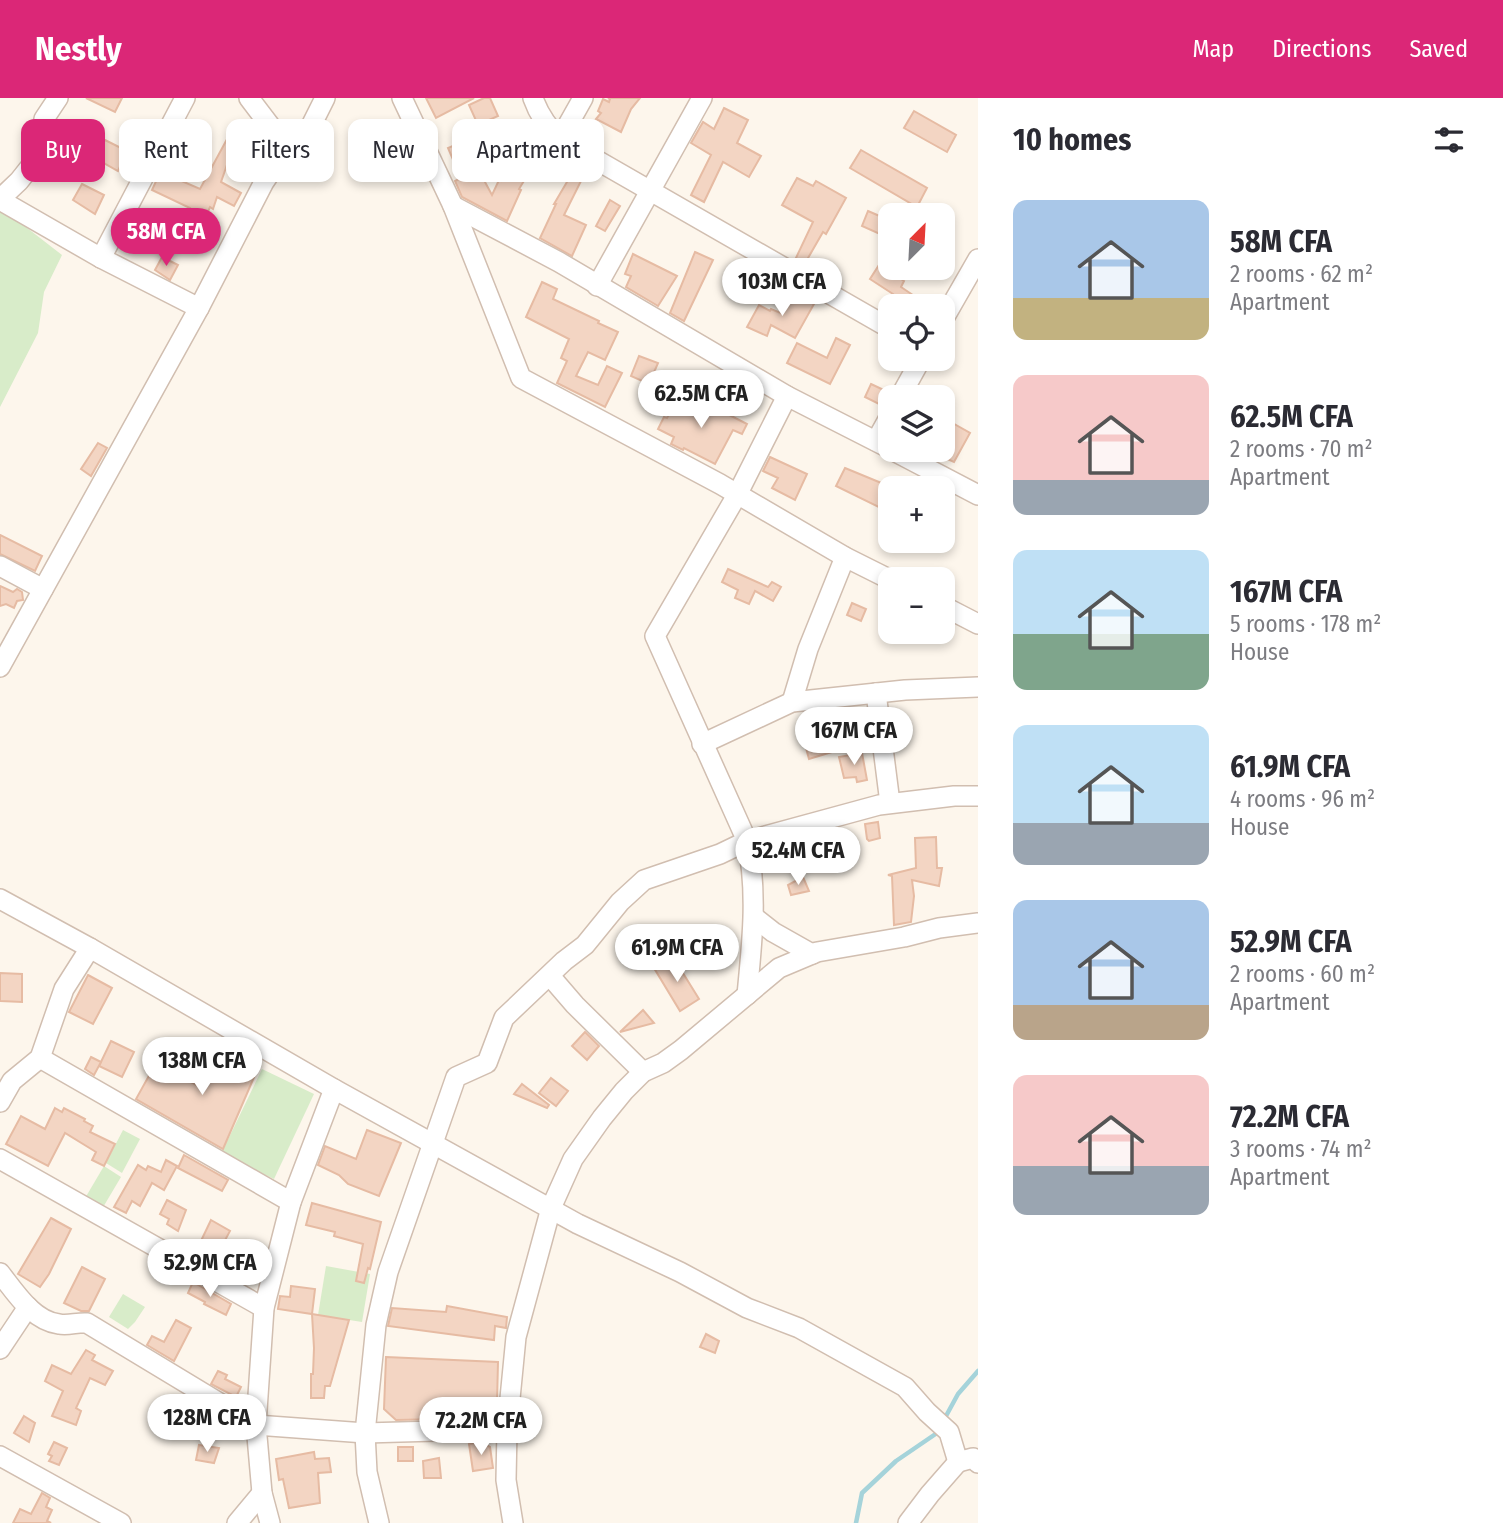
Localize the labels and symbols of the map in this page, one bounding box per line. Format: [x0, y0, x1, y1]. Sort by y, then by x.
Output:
north arrow [878, 203, 956, 280]
pin: 58M CFA [101, 208, 231, 268]
pin: 103M CFA [710, 258, 854, 318]
pin: 62.5M CFA [621, 370, 781, 430]
pin: 167M CFA [782, 708, 926, 767]
pin: 52.4M CFA [718, 828, 878, 887]
pin: 61.9M CFA [597, 924, 757, 984]
pin: 138M CFA [130, 1038, 274, 1097]
pin: 52.9M CFA [130, 1240, 290, 1299]
pin: 128M CFA [135, 1394, 279, 1454]
pin: 72.2M CFA [401, 1398, 561, 1457]

